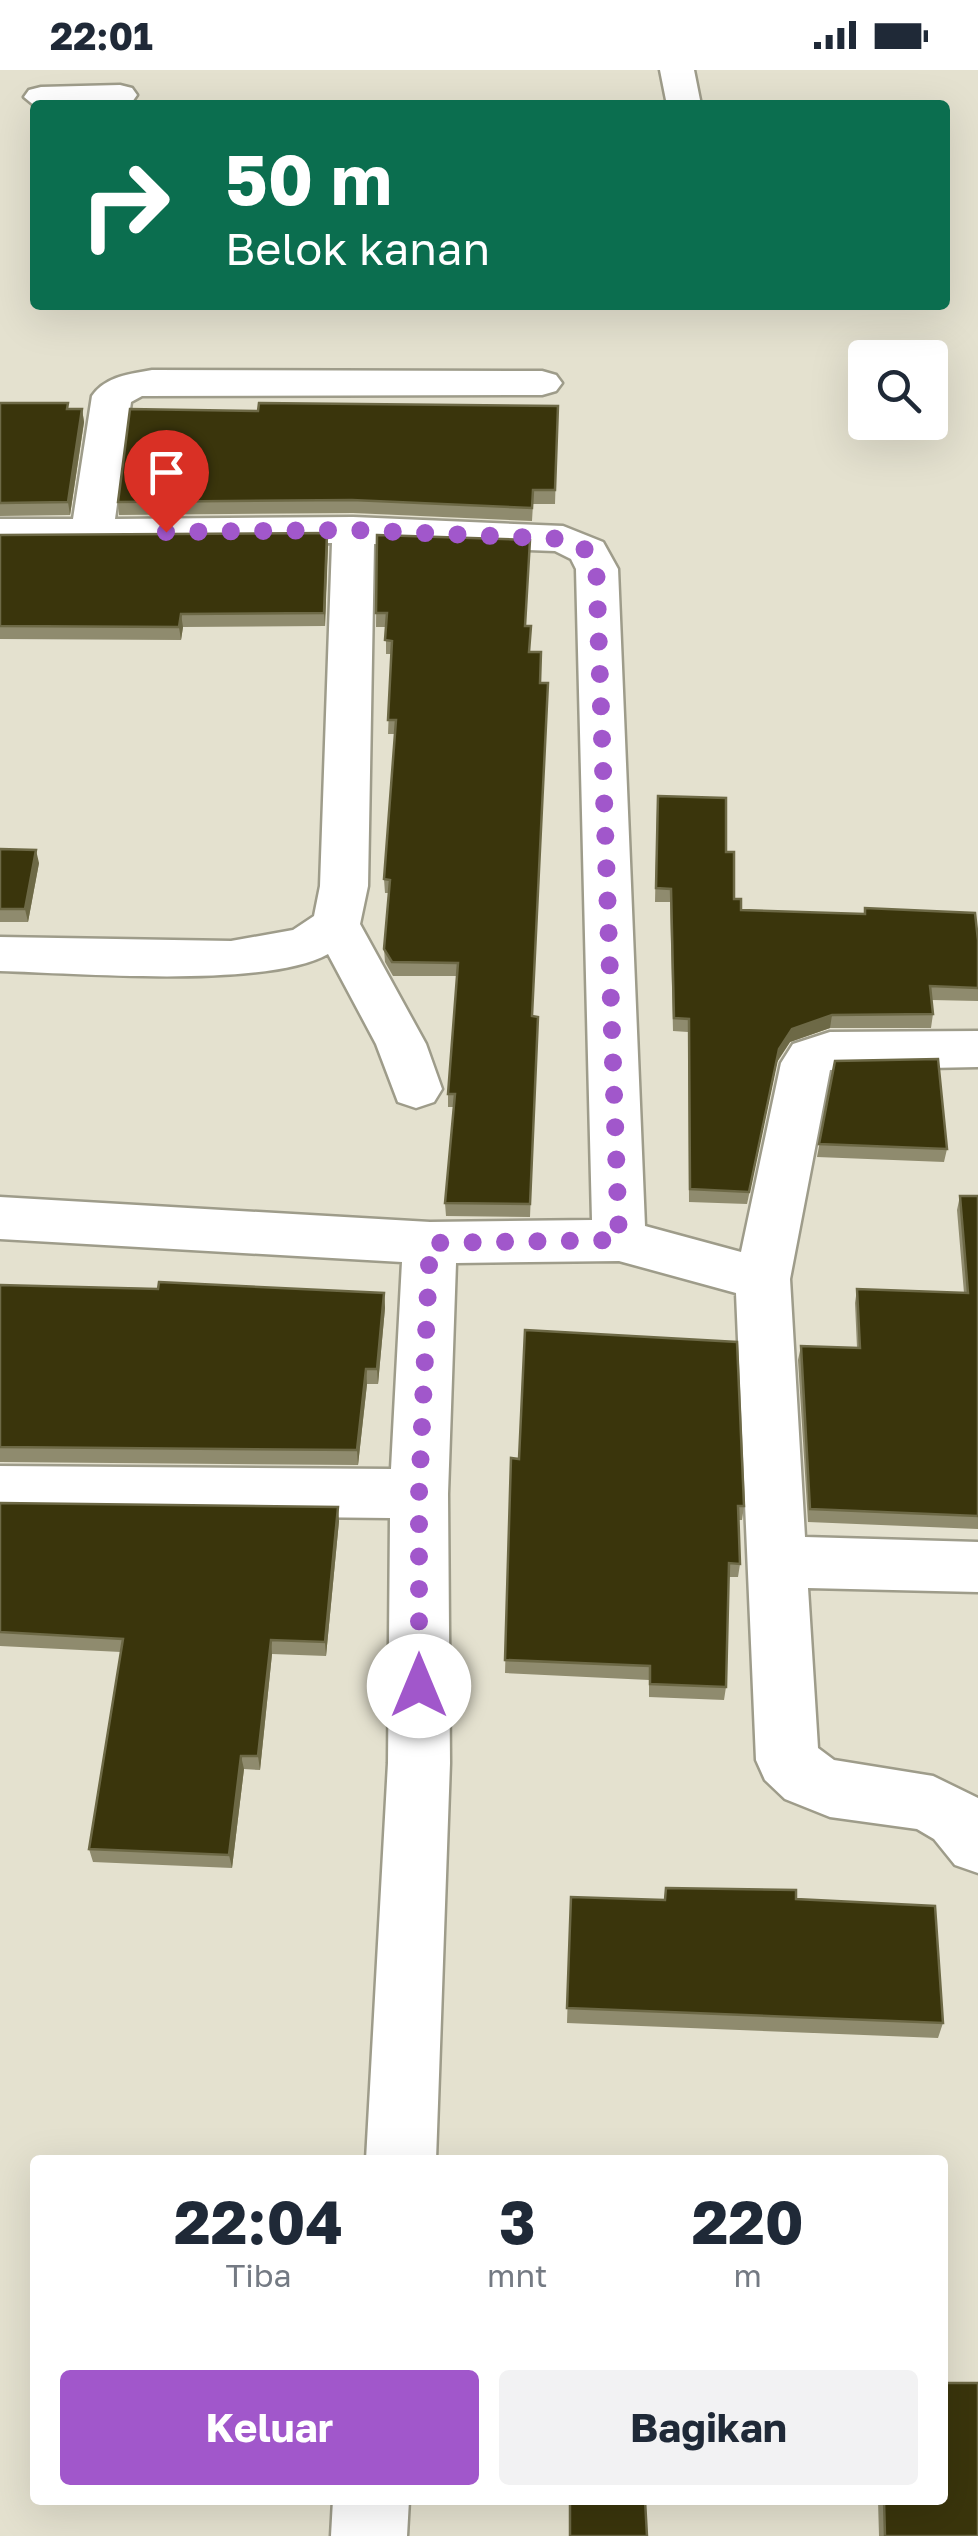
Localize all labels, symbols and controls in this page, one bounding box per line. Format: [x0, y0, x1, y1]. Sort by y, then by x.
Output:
text: 22:01 [50, 13, 153, 58]
text: 50 m [225, 136, 392, 220]
icon: right [60, 140, 190, 270]
text: Belok kanan [225, 221, 490, 275]
map controls [848, 340, 948, 440]
button: search [848, 340, 948, 440]
pin [124, 430, 209, 533]
icon: arrive [139, 445, 194, 500]
position arrow [367, 1634, 471, 1738]
text: 22:04 [174, 2185, 343, 2257]
text: 3 [499, 2185, 536, 2257]
text: 220 [692, 2185, 804, 2257]
text: Tiba [225, 2256, 292, 2294]
text: mnt [487, 2256, 548, 2294]
text: m [734, 2256, 762, 2294]
button: Keluar [60, 2370, 479, 2485]
button: Bagikan [499, 2370, 918, 2485]

